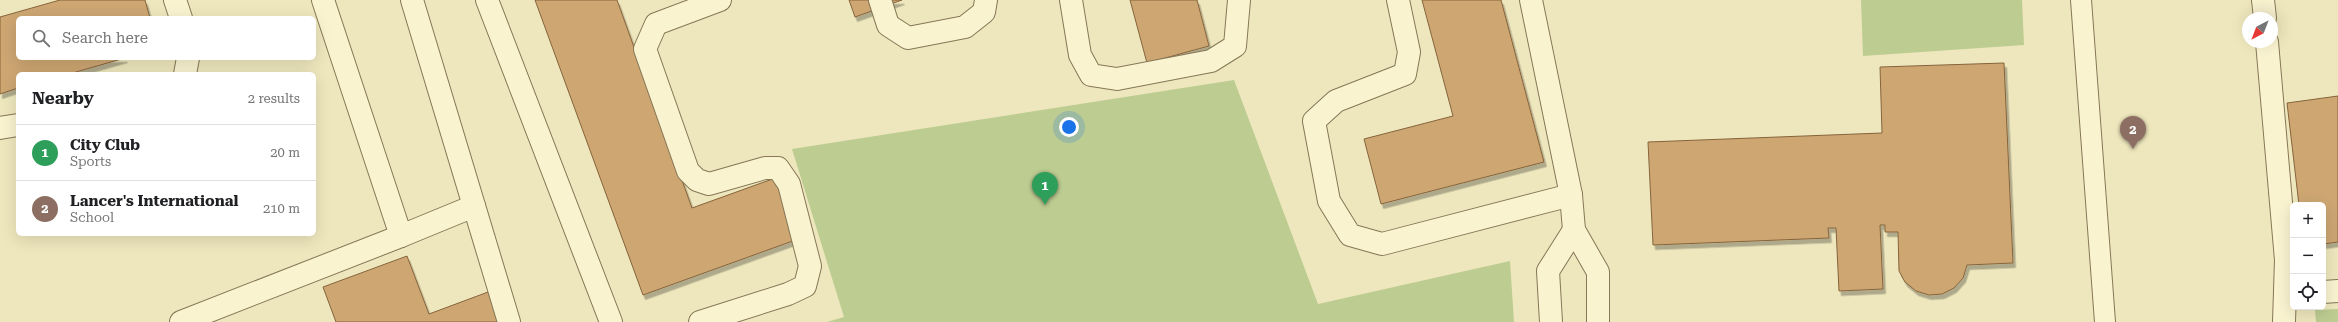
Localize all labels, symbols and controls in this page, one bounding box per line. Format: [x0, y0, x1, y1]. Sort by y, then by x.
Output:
north arrow [2242, 12, 2278, 48]
search box [16, 16, 316, 60]
icon: search [30, 27, 52, 49]
text: Search here [62, 29, 148, 47]
text: Nearby [32, 88, 94, 108]
text: 2 results [248, 91, 300, 106]
pin: 2 [2120, 116, 2146, 149]
your location [1059, 117, 1079, 137]
text: City Club [70, 136, 140, 154]
text: 1 [41, 145, 49, 160]
text: 20 m [270, 145, 300, 160]
text: Sports [70, 154, 111, 169]
pin: 1 [1032, 172, 1058, 205]
text: Lancer's International [70, 192, 238, 210]
text: 2 [41, 201, 49, 216]
text: 210 m [263, 201, 300, 216]
map controls [2290, 202, 2326, 310]
button: + [2290, 202, 2326, 238]
text: School [70, 210, 114, 225]
button: − [2290, 238, 2326, 274]
button: locate [2290, 274, 2326, 310]

